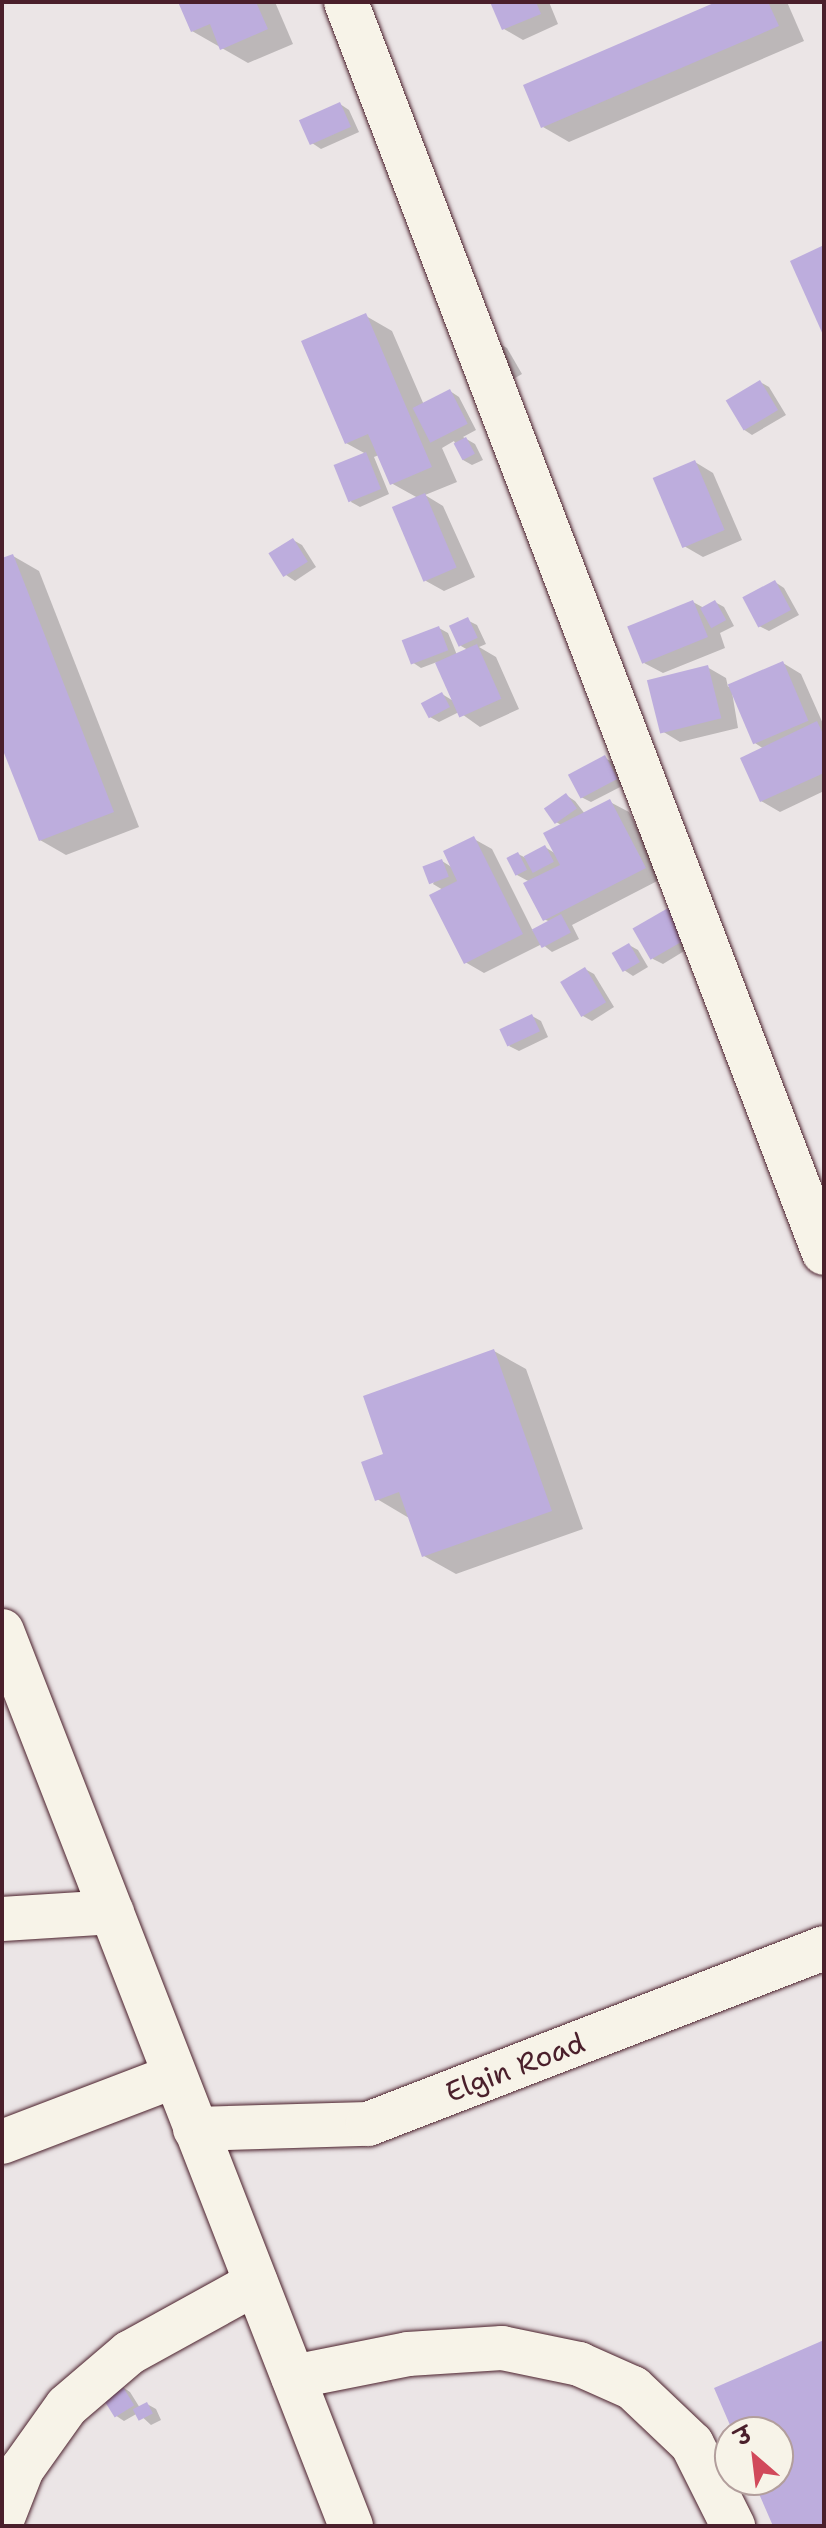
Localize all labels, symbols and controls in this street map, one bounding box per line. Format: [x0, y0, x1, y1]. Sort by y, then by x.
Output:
street label: Elgin Road [441, 2025, 589, 2109]
north arrow [714, 2416, 794, 2496]
text: उ [730, 2420, 757, 2452]

